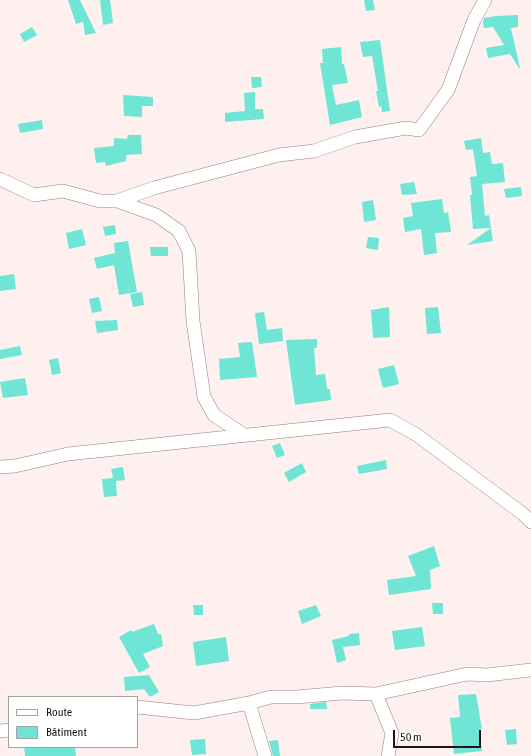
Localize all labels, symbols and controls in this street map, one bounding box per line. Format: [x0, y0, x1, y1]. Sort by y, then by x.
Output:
legend [8, 696, 138, 748]
text: Route [46, 705, 72, 719]
scale bar [395, 722, 483, 748]
text: Bâtiment [46, 725, 87, 739]
text: 50 m [400, 730, 422, 744]

